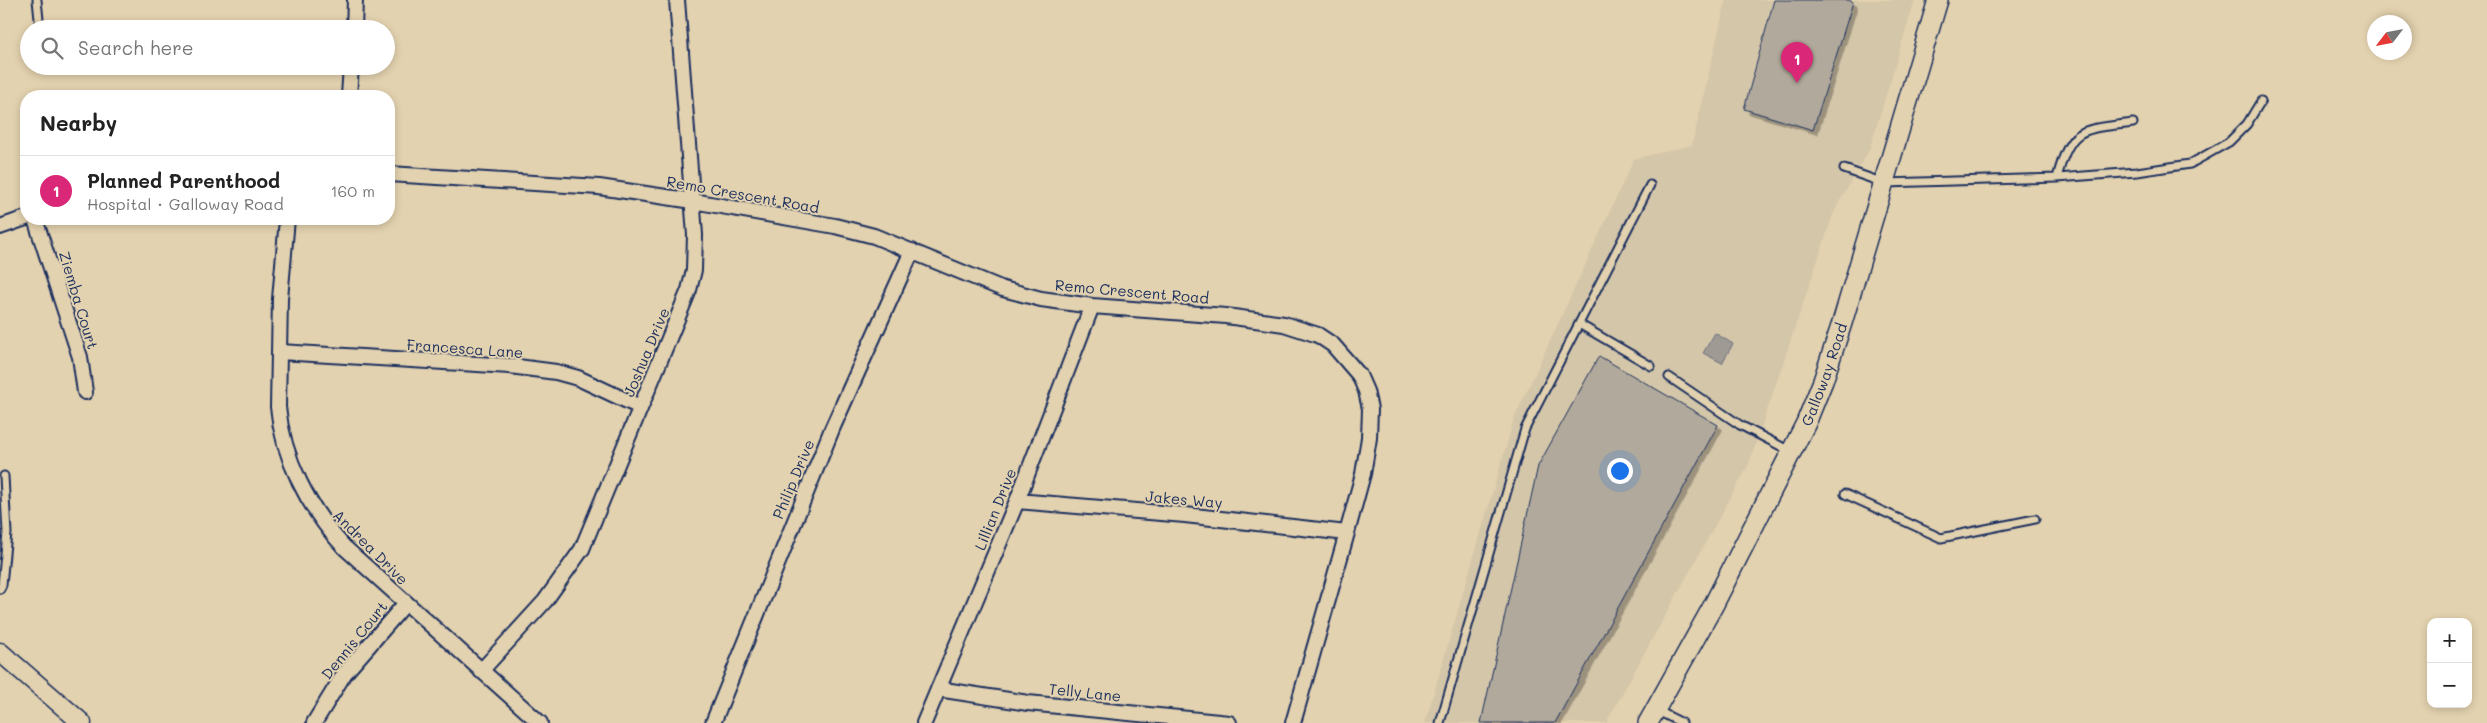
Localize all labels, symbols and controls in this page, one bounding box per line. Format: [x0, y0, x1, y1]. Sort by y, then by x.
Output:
north arrow [2367, 15, 2412, 60]
search box [20, 20, 395, 75]
icon: search [38, 34, 66, 62]
text: Search here [78, 35, 194, 60]
pin: 1 [1781, 42, 1813, 83]
text: Nearby [40, 109, 117, 136]
text: Planned Parenthood [87, 168, 280, 193]
street label: Remo Crescent Road [665, 171, 821, 217]
text: 1 [52, 180, 60, 201]
text: 160 m [330, 180, 375, 201]
text: Hospital · Galloway Road [87, 193, 284, 214]
street label: Ziemba Court [55, 249, 103, 351]
street label: Remo Crescent Road [1054, 274, 1210, 308]
street label: Joshua Drive [618, 304, 674, 400]
street label: Galloway Road [1796, 320, 1851, 429]
street label: Francesca Lane [406, 334, 524, 362]
street label: Philip Drive [767, 436, 819, 522]
your location [1607, 458, 1633, 484]
street label: Lillian Drive [969, 465, 1021, 553]
street label: Jakes Way [1145, 486, 1224, 512]
street label: Andrea Drive [329, 505, 413, 589]
street label: Dennis Court [316, 597, 392, 683]
map controls [2427, 618, 2472, 708]
button: + [2427, 618, 2472, 663]
button: − [2427, 663, 2472, 708]
street label: Telly Lane [1048, 678, 1122, 706]

